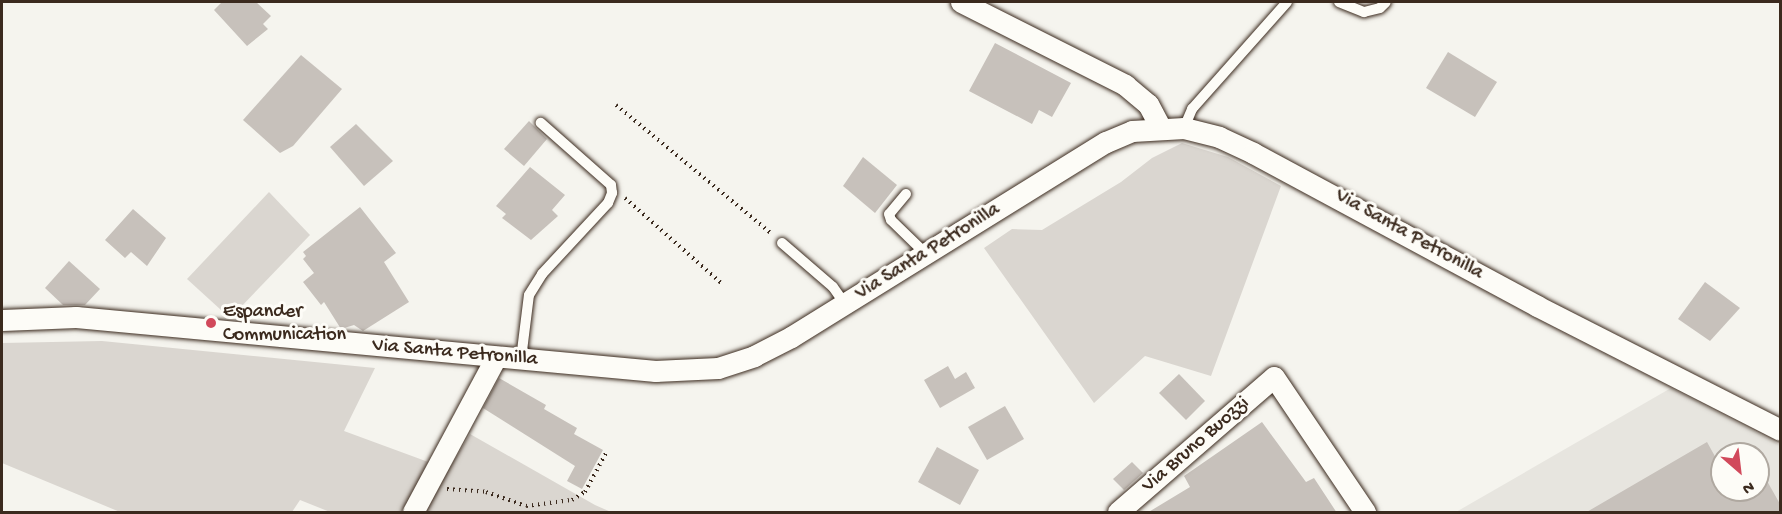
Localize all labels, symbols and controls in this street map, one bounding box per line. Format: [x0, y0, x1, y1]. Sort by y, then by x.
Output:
street label: Via Santa Petronilla [1331, 184, 1487, 286]
street label: Via Santa Petronilla [851, 198, 1005, 306]
place label: Espander Communication [223, 300, 346, 347]
marker: Espander Communication [204, 316, 218, 330]
street label: Via Santa Petronilla [371, 334, 539, 372]
street label: Via Bruno Buozzi [1137, 392, 1255, 498]
north arrow [1710, 442, 1770, 502]
text: N [1739, 476, 1757, 497]

